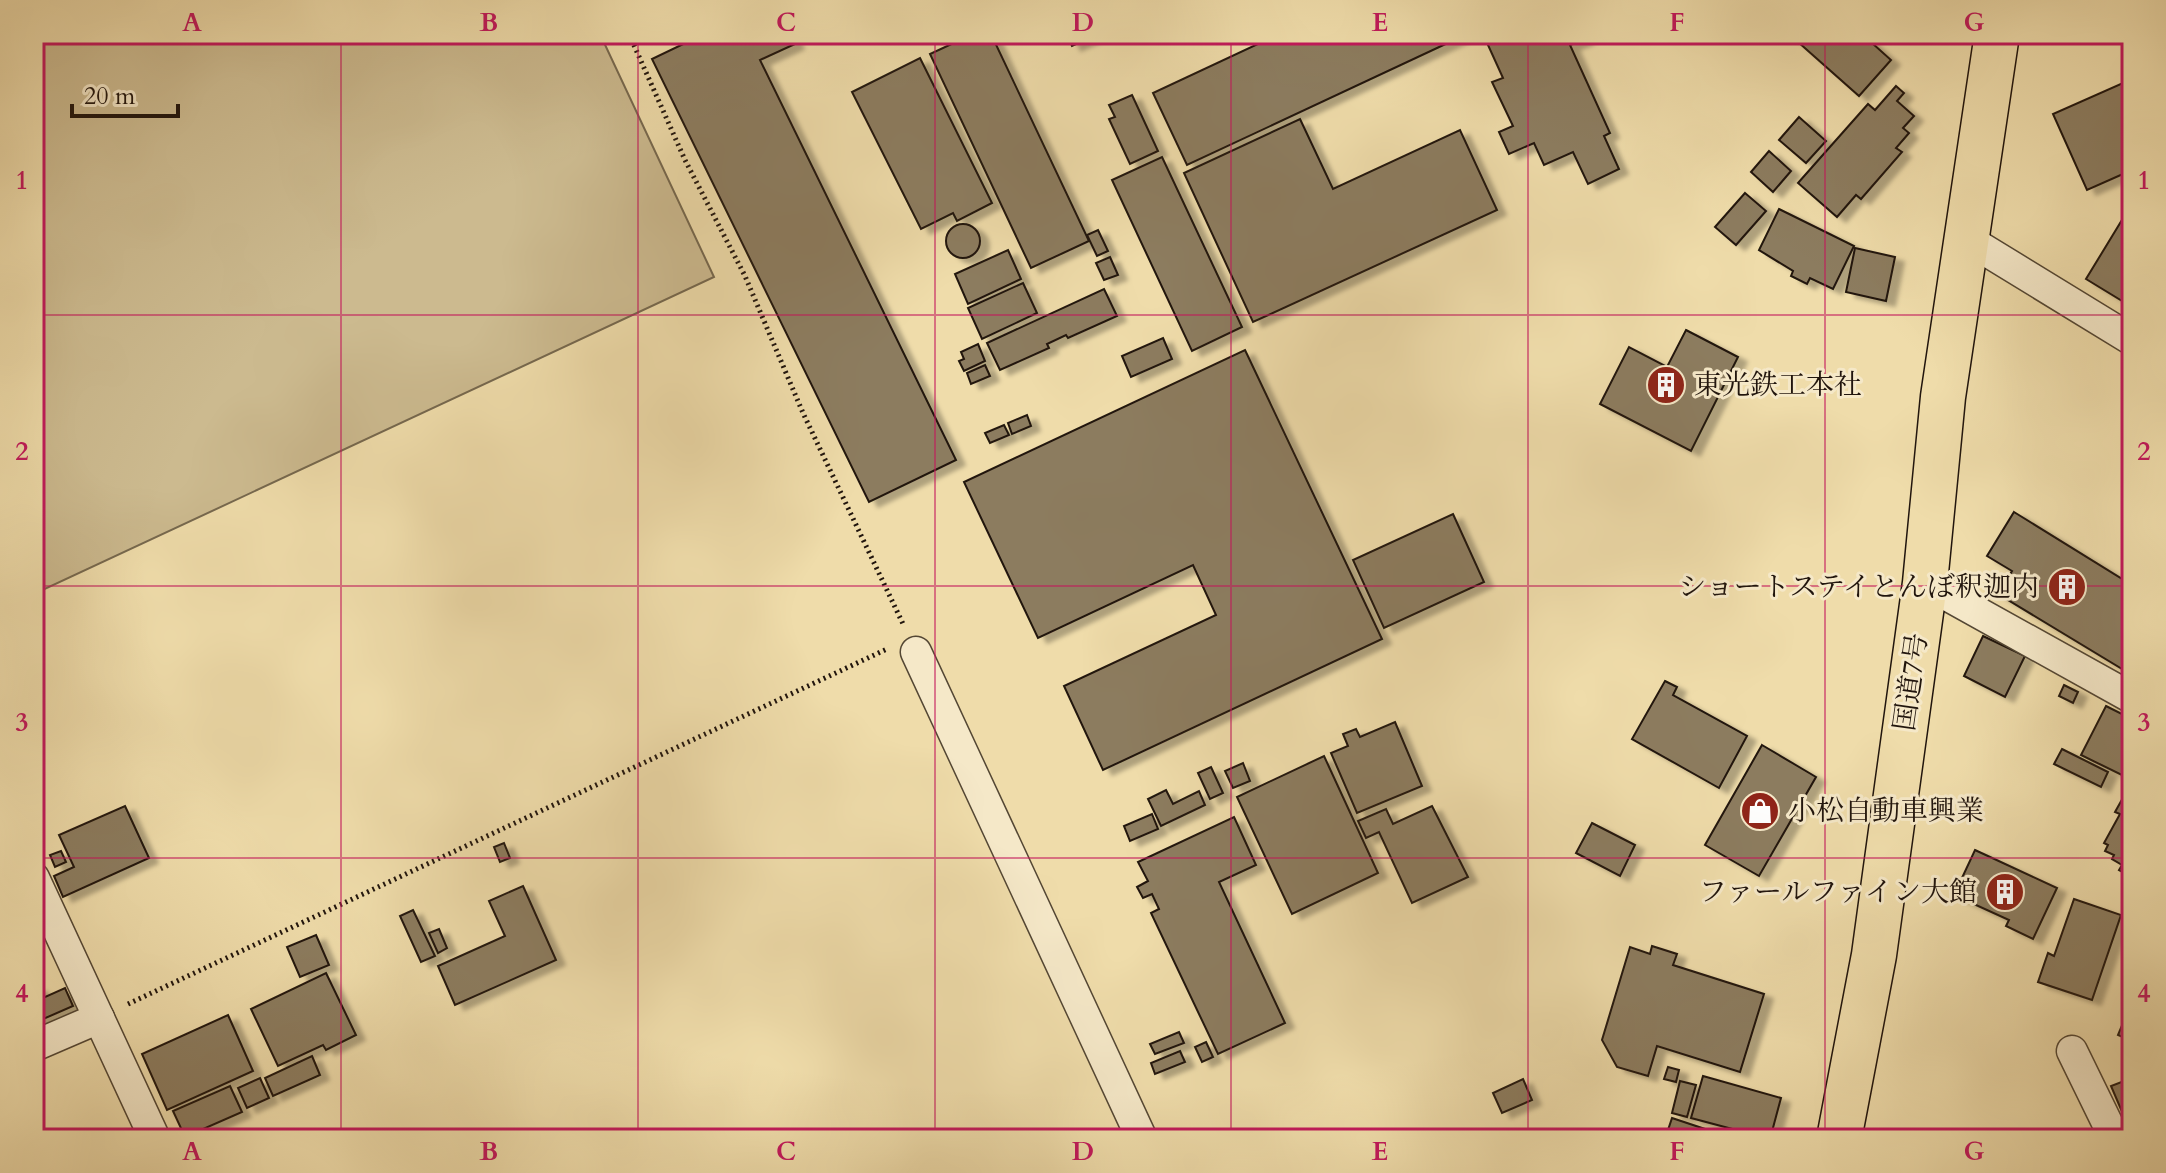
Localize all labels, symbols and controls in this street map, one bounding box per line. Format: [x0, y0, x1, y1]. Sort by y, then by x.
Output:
text: A [182, 5, 202, 40]
text: B [480, 5, 498, 40]
text: C [776, 5, 796, 40]
text: D [1072, 5, 1094, 40]
text: E [1372, 5, 1388, 40]
text: F [1669, 5, 1685, 40]
text: G [1963, 5, 1985, 40]
scale bar [72, 68, 178, 118]
text: 20 m [84, 80, 136, 113]
text: 1 [15, 163, 29, 198]
text: 1 [2137, 163, 2151, 198]
building icon: 東光鉄工本社 [1645, 364, 1687, 406]
place label: 東光鉄工本社 [1694, 366, 1862, 404]
text: 2 [15, 434, 29, 469]
text: 2 [2137, 434, 2151, 469]
building icon: ショートステイとんぼ釈迦内 [2046, 566, 2088, 608]
place label: ショートステイとんぼ釈迦内 [1678, 568, 2039, 606]
street label: 国道7号 [1885, 631, 1937, 733]
text: 3 [15, 705, 29, 740]
text: 3 [2137, 705, 2151, 740]
shop icon: 小松自動車興業 [1739, 790, 1781, 832]
place label: 小松自動車興業 [1788, 792, 1984, 830]
building icon: ファールファイン大館 [1984, 871, 2026, 913]
place label: ファールファイン大館 [1699, 873, 1977, 911]
text: 4 [15, 976, 29, 1011]
text: 4 [2137, 976, 2151, 1011]
text: A [182, 1134, 202, 1169]
text: B [480, 1134, 498, 1169]
text: C [776, 1134, 796, 1169]
text: D [1072, 1134, 1094, 1169]
text: E [1372, 1134, 1388, 1169]
text: F [1669, 1134, 1685, 1169]
text: G [1963, 1134, 1985, 1169]

